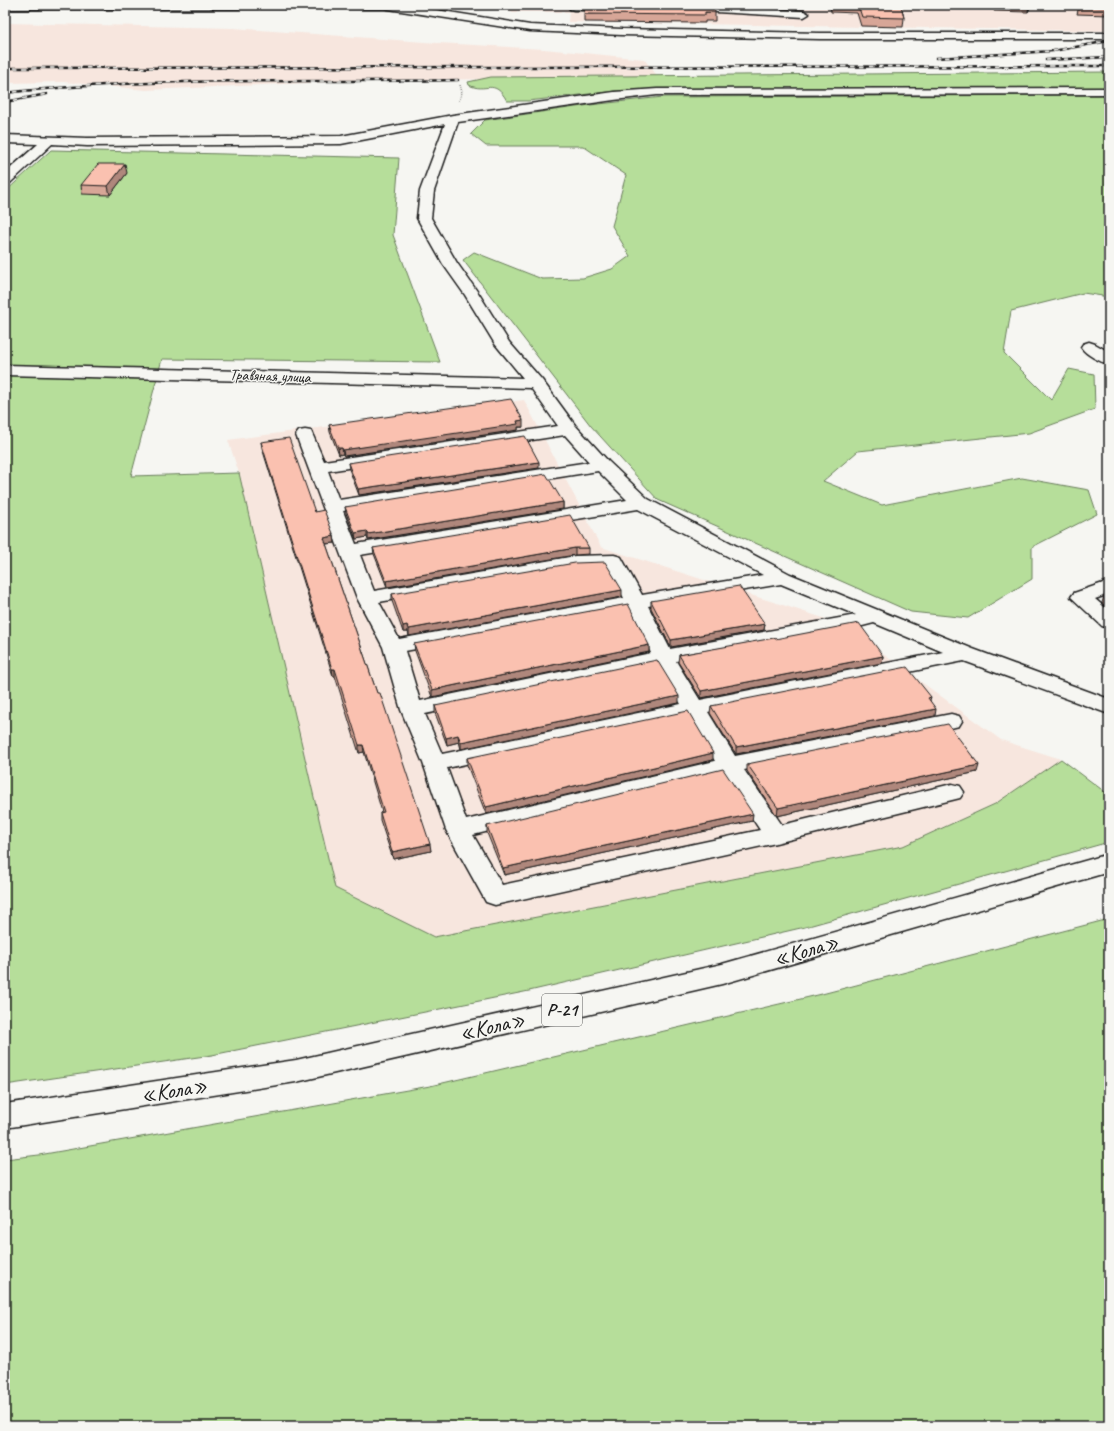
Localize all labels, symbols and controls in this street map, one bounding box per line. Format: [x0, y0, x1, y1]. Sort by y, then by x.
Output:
street label: Травяная улица [229, 365, 312, 387]
street label: «Кола» [770, 927, 842, 973]
road number: Р-21 [542, 994, 582, 1026]
street label: «Кола» [456, 1004, 528, 1048]
street label: «Кола» [139, 1070, 209, 1110]

